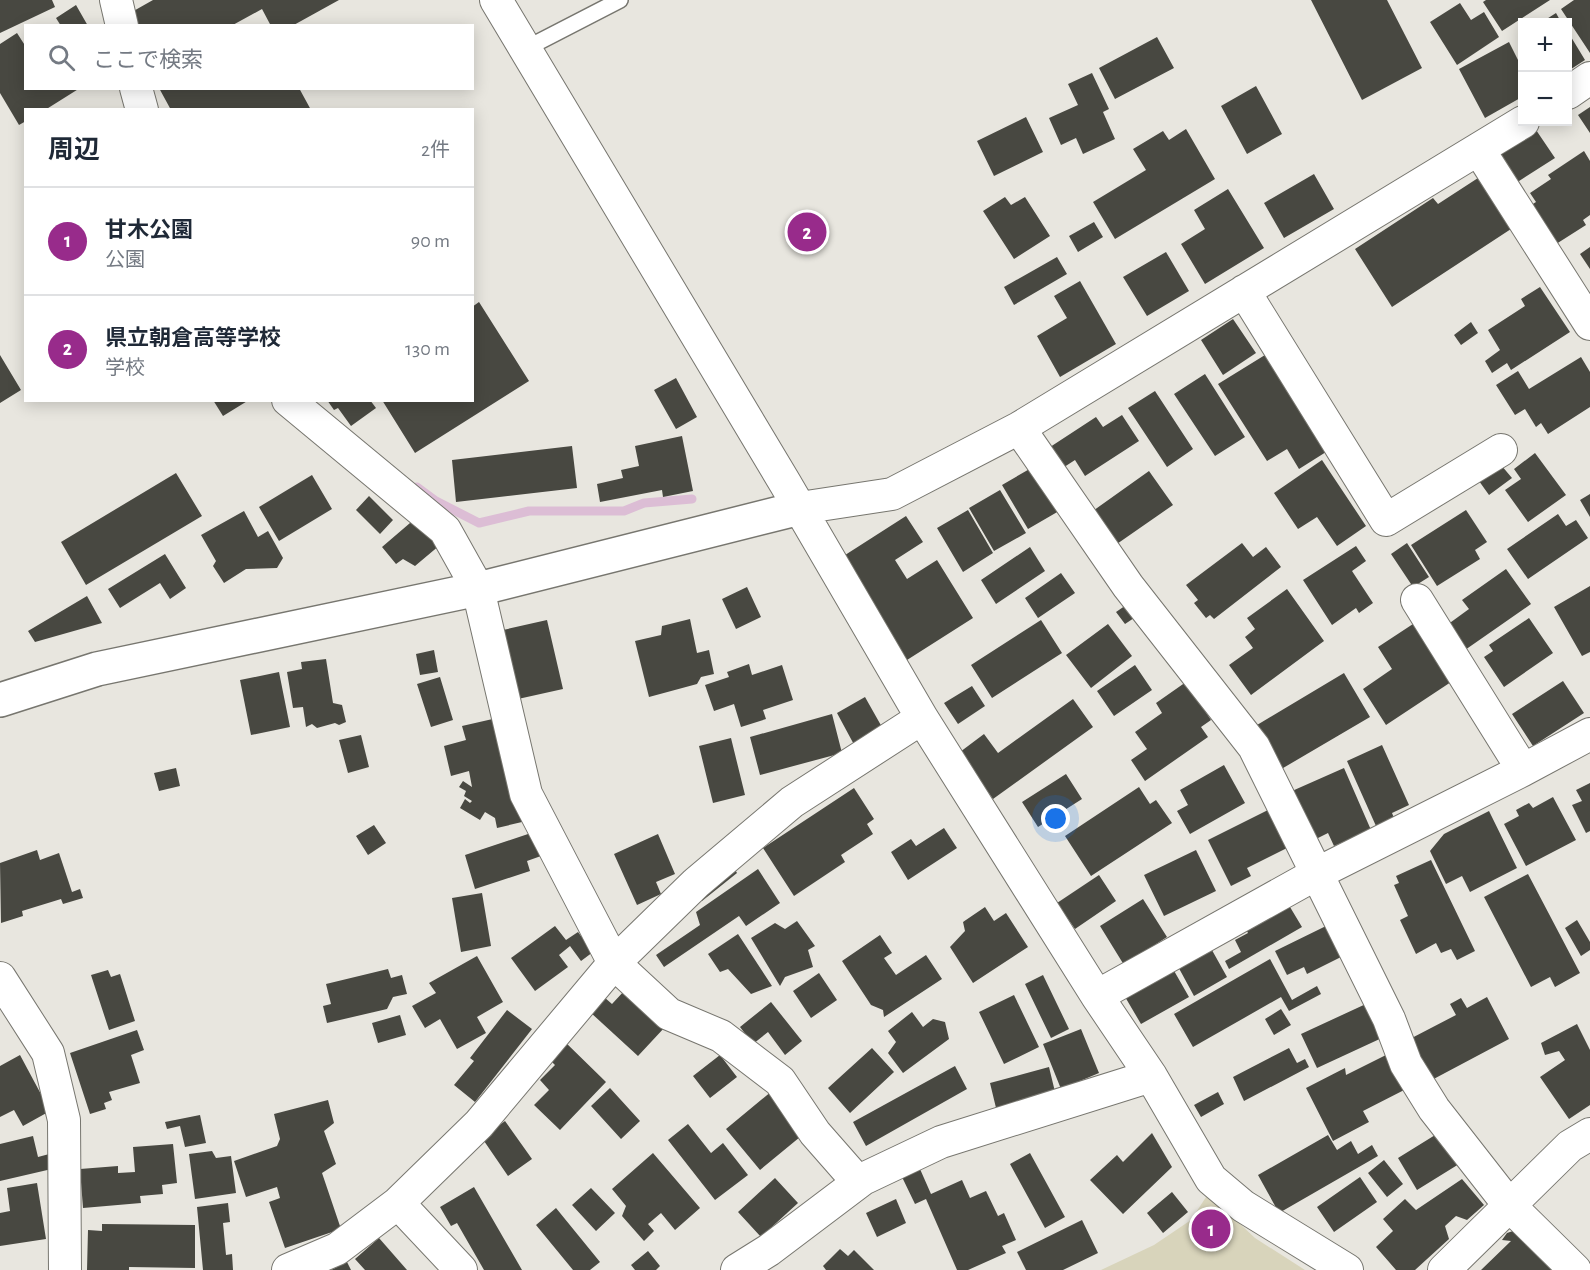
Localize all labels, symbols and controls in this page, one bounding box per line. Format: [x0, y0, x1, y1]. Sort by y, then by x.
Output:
map controls [1518, 18, 1572, 126]
button: + [1518, 18, 1572, 72]
search box [24, 24, 474, 90]
icon: search [45, 41, 78, 74]
text: ここで検索 [93, 49, 203, 71]
button: − [1518, 72, 1572, 126]
text: 周辺 [48, 137, 100, 163]
text: 2件 [421, 140, 450, 160]
pin: 2 [788, 210, 826, 254]
text: 甘木公園 [105, 219, 193, 241]
text: 1 [64, 231, 71, 251]
text: 90 m [411, 231, 450, 251]
text: 公園 [105, 250, 145, 270]
text: 県立朝倉高等学校 [105, 327, 281, 349]
text: 2 [63, 339, 72, 359]
text: 130 m [405, 339, 450, 359]
text: 学校 [105, 358, 145, 378]
your location [1041, 804, 1070, 833]
pin: 1 [1192, 1206, 1230, 1252]

